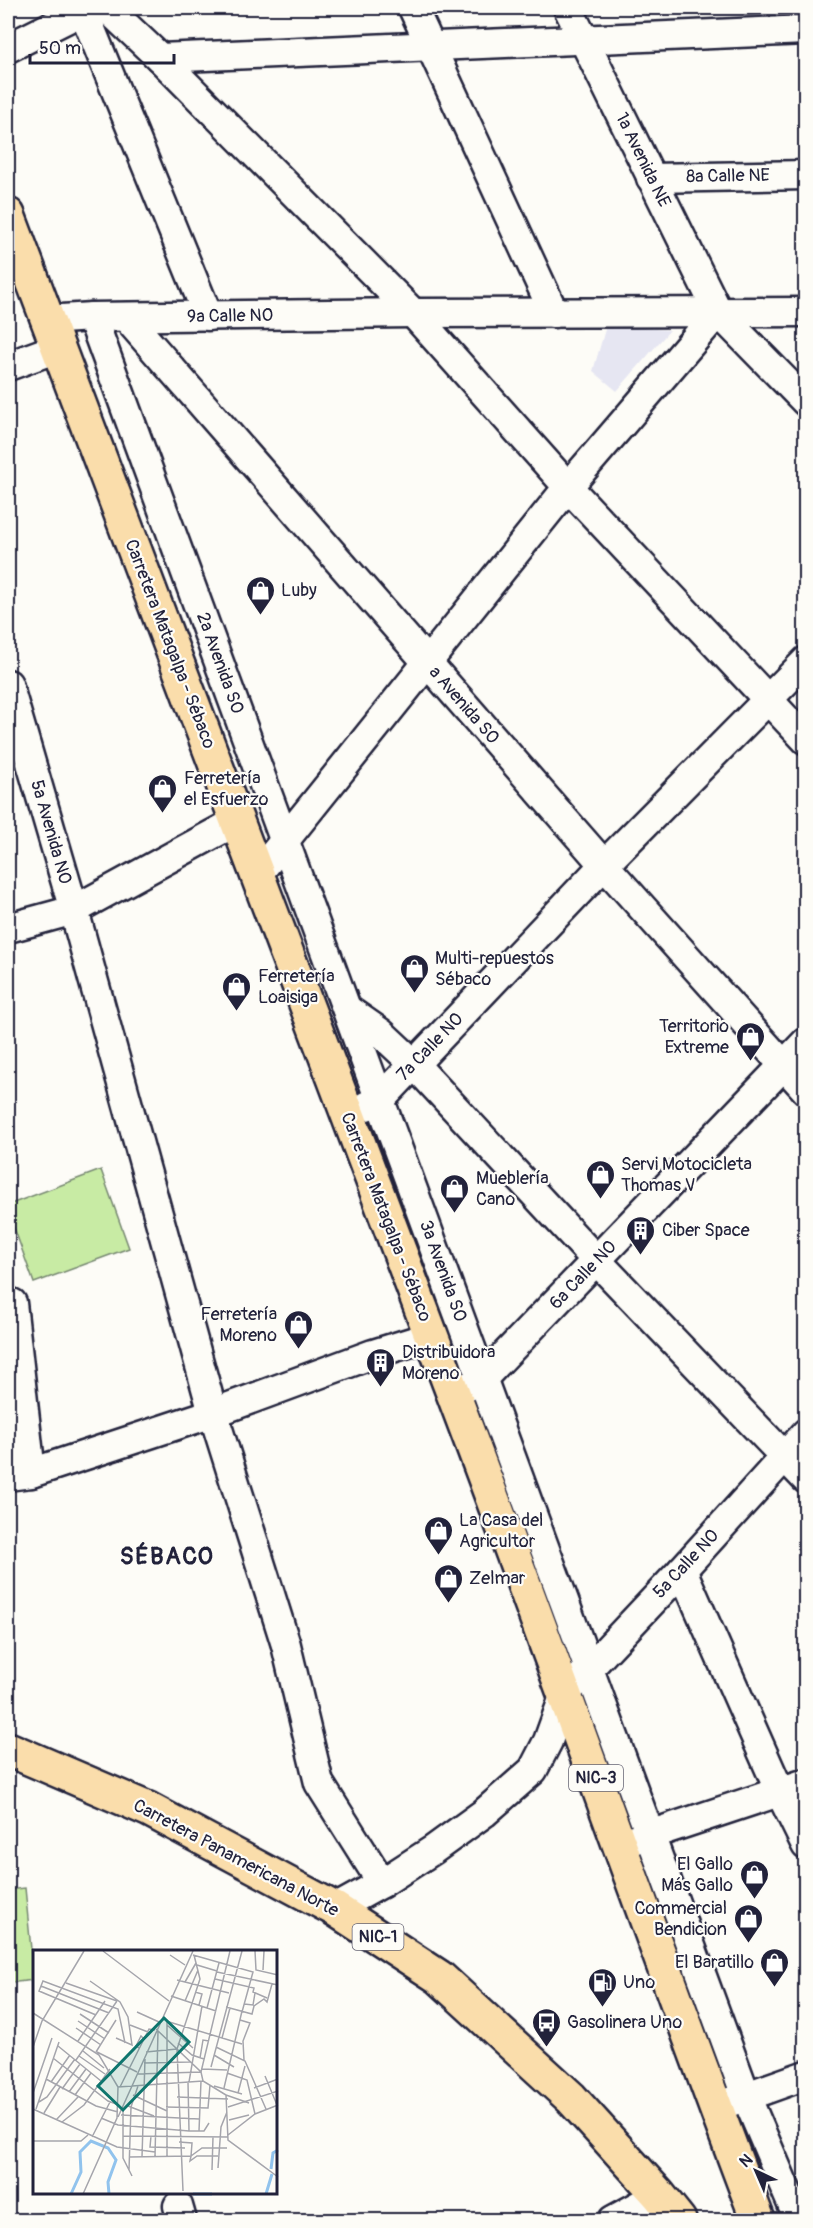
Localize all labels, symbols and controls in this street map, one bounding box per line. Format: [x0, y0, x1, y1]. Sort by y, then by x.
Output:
scale bar [30, 27, 174, 65]
text: 50 m [39, 37, 81, 60]
street label: 1a Avenida NE [610, 109, 676, 211]
street label: 8a Calle NE [686, 164, 770, 188]
street label: 9a Calle NO [187, 304, 273, 328]
street label: Carretera Matagalpa - Sébaco [119, 536, 221, 752]
shop icon: Luby [244, 574, 276, 616]
place label: Luby [281, 579, 317, 602]
street label: 2a Avenida SO [191, 609, 249, 717]
street label: a Avenida SO [424, 661, 504, 749]
place label: Ferretería el Esfuerzo [184, 767, 269, 811]
shop icon: Ferretería el Esfuerzo [147, 772, 179, 814]
street label: 5a Avenida NO [25, 777, 77, 887]
place label: Multi-repuestos Sébaco [435, 947, 554, 991]
shop icon: Multi-repuestos Sébaco [398, 952, 430, 994]
place label: Ferretería Loaisiga [258, 965, 335, 1009]
shop icon: Ferretería Loaisiga [221, 970, 253, 1012]
street label: 7a Calle NO [392, 1008, 468, 1086]
place label: Territorio Extreme [659, 1015, 729, 1059]
shop icon: Territorio Extreme [734, 1020, 766, 1062]
street label: Carretera Matagalpa - Sébaco [335, 1109, 437, 1325]
place label: Servi Motocicleta Thomas V [621, 1153, 752, 1197]
shop icon: Servi Motocicleta Thomas V [584, 1158, 616, 1200]
place label: Mueblería Cano [476, 1167, 549, 1211]
shop icon: Mueblería Cano [439, 1172, 471, 1214]
building icon: Ciber Space [625, 1214, 657, 1256]
street label: 3a Avenida SO [414, 1217, 472, 1325]
place label: Ciber Space [662, 1219, 750, 1242]
street label: 6a Calle NO [544, 1236, 622, 1314]
place label: Ferretería Moreno [201, 1303, 277, 1347]
shop icon: Ferretería Moreno [282, 1308, 314, 1350]
place label: Distribuidora Moreno [402, 1341, 495, 1385]
building icon: Distribuidora Moreno [365, 1346, 397, 1388]
place label: La Casa del Agricultor [459, 1509, 543, 1553]
shop icon: La Casa del Agricultor [422, 1514, 454, 1556]
street label: 5a Calle NO [648, 1525, 724, 1603]
district label: SÉBACO [120, 1542, 214, 1571]
shop icon: Zelmar [432, 1562, 464, 1604]
place label: Zelmar [469, 1567, 526, 1590]
road number: NIC-3 [569, 1765, 623, 1791]
street label: Carretera Panamericana Norte [129, 1794, 343, 1922]
place label: El Gallo Más Gallo [661, 1853, 733, 1897]
shop icon: El Gallo Más Gallo [738, 1858, 770, 1900]
place label: Commercial Bendicion [634, 1897, 727, 1941]
shop icon: Commercial Bendicion [732, 1902, 764, 1944]
road number: NIC-1 [352, 1924, 404, 1950]
shop icon: El Baratillo [759, 1946, 791, 1988]
inset map [33, 1950, 278, 2195]
place label: El Baratillo [675, 1951, 754, 1974]
fuel station icon: Uno [586, 1966, 618, 2008]
place label: Uno [623, 1971, 655, 1994]
bus stop icon: Gasolinera Uno [530, 2006, 562, 2048]
place label: Gasolinera Uno [567, 2011, 683, 2034]
north arrow [726, 2141, 786, 2201]
text: N [735, 2150, 757, 2172]

